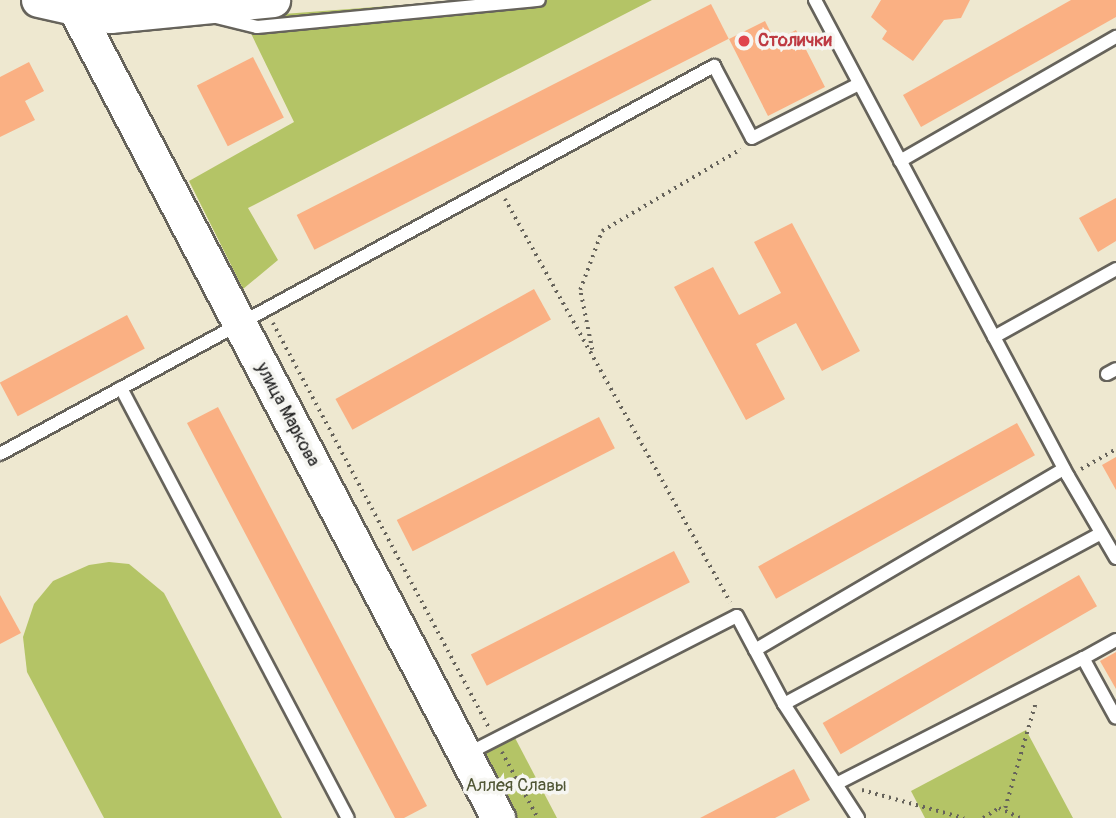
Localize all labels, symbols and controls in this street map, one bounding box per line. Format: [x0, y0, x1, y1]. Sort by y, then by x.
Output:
place label: Столички [758, 30, 832, 52]
marker: Столички [736, 33, 752, 49]
street label: улица Маркова [251, 359, 323, 471]
park label: Аллея Славы [465, 775, 567, 797]

